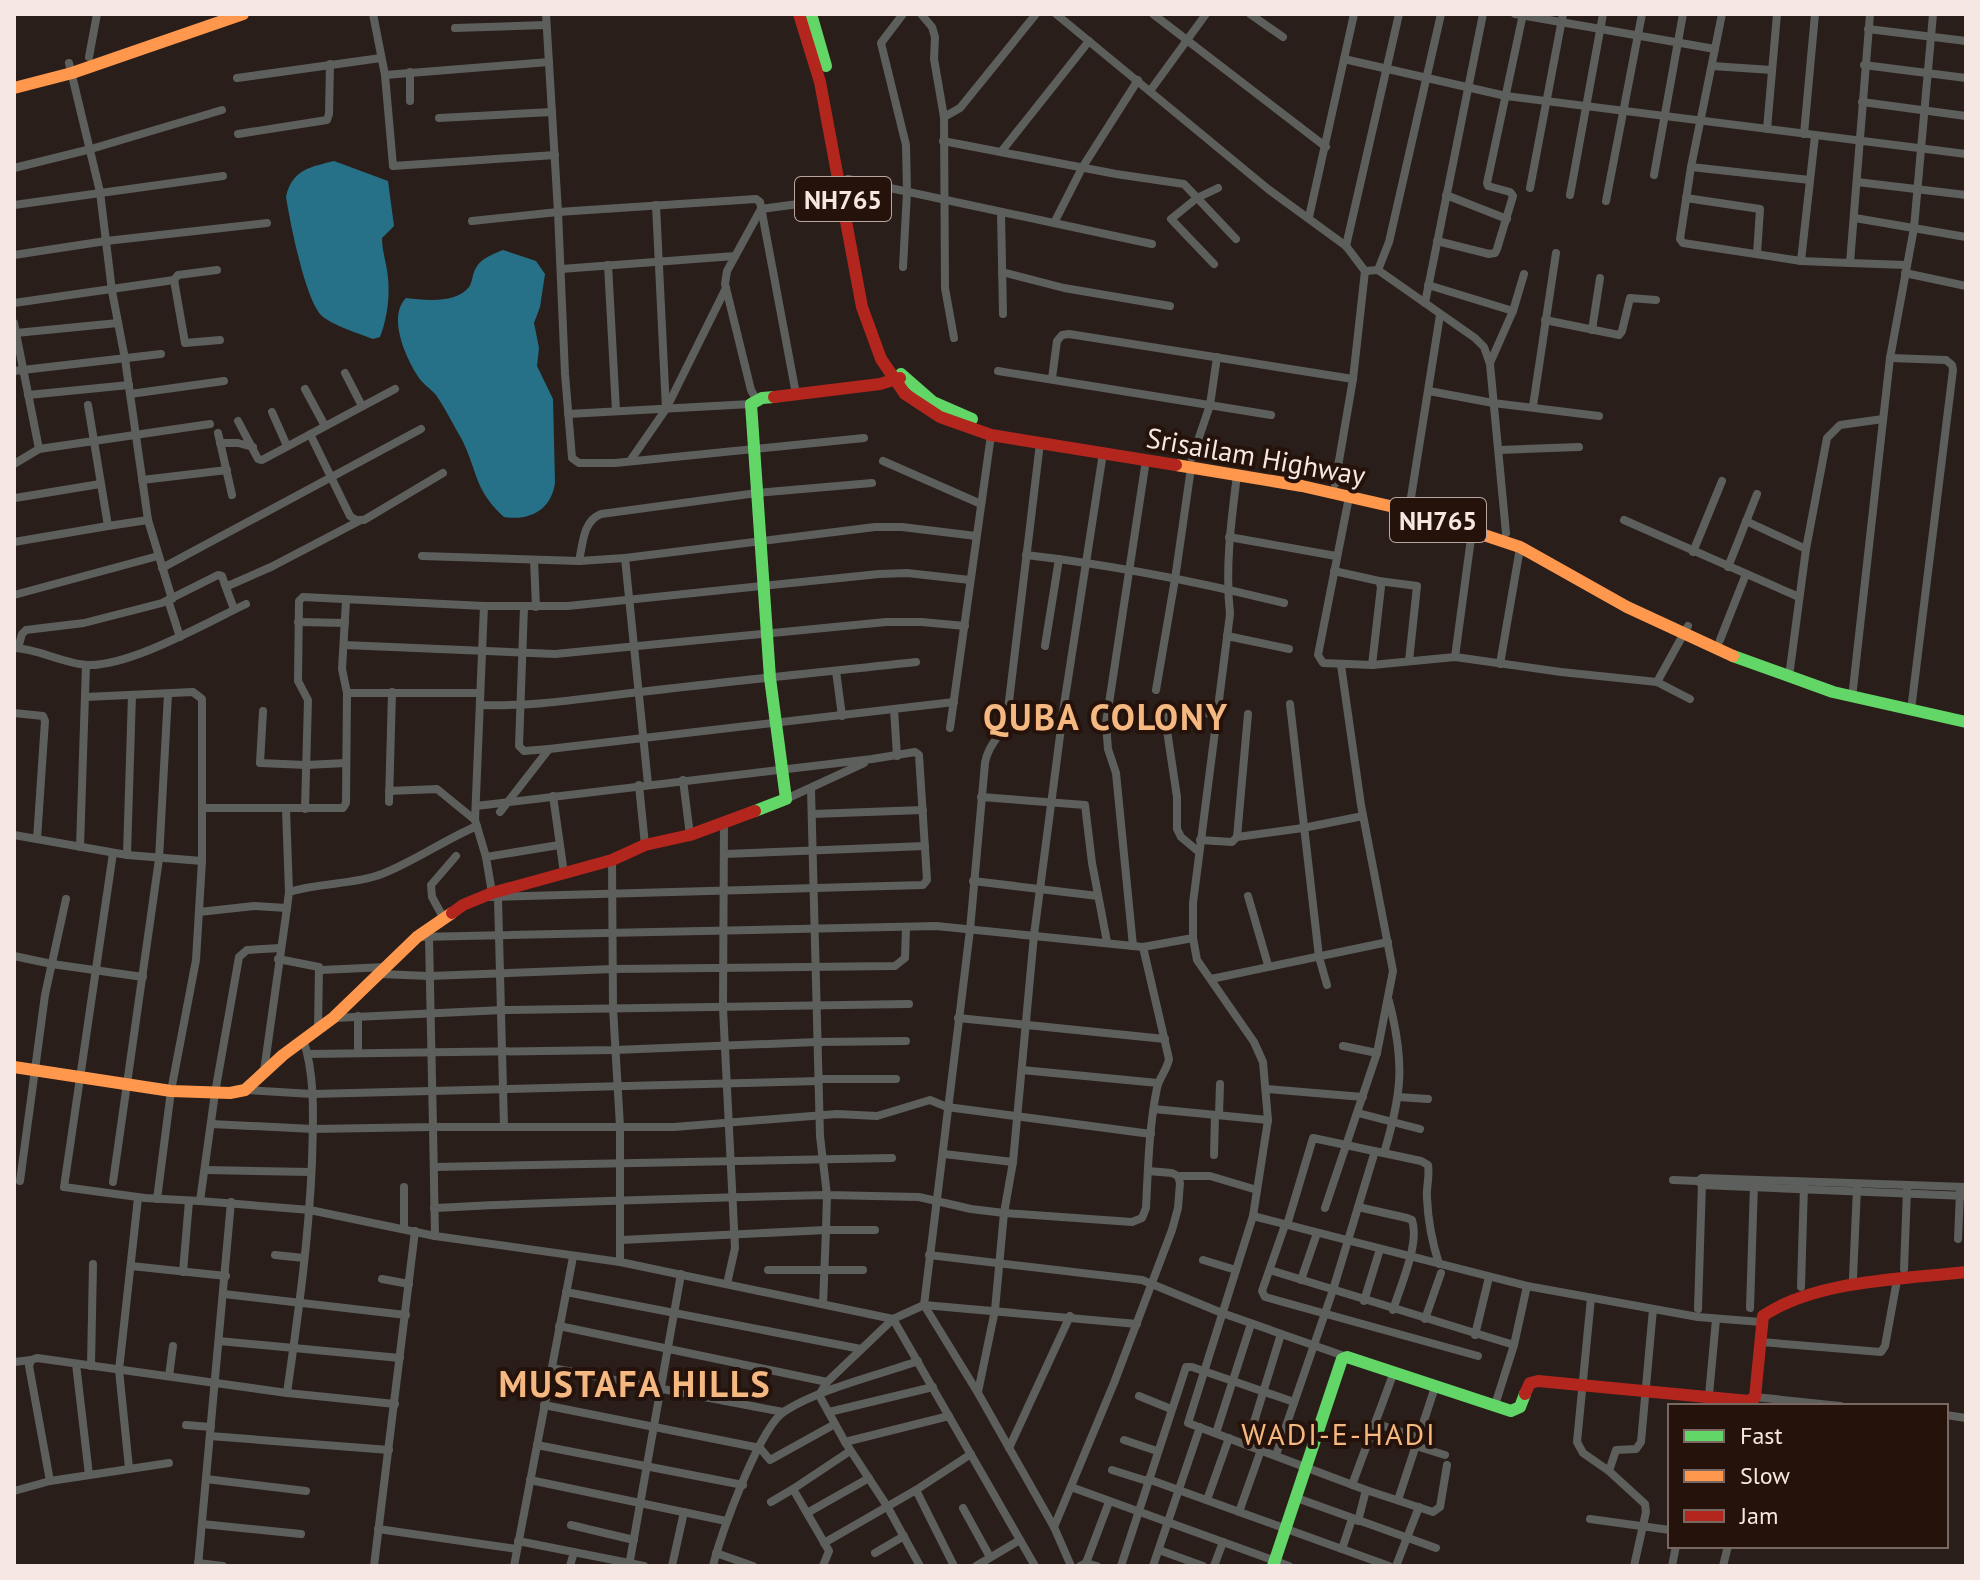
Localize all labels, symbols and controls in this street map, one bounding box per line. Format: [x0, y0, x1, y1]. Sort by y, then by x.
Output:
road number: NH765 [795, 177, 891, 221]
street label: Srisailam Highway [1144, 419, 1368, 493]
road number: NH765 [1390, 498, 1486, 542]
district label: QUBA COLONY [983, 693, 1229, 740]
district label: MUSTAFA HILLS [498, 1360, 772, 1407]
legend [1668, 1404, 1948, 1548]
district label: WADI-E-HADI [1241, 1414, 1437, 1453]
text: Fast [1740, 1420, 1783, 1451]
text: Slow [1740, 1460, 1790, 1491]
text: Jam [1739, 1500, 1778, 1531]

